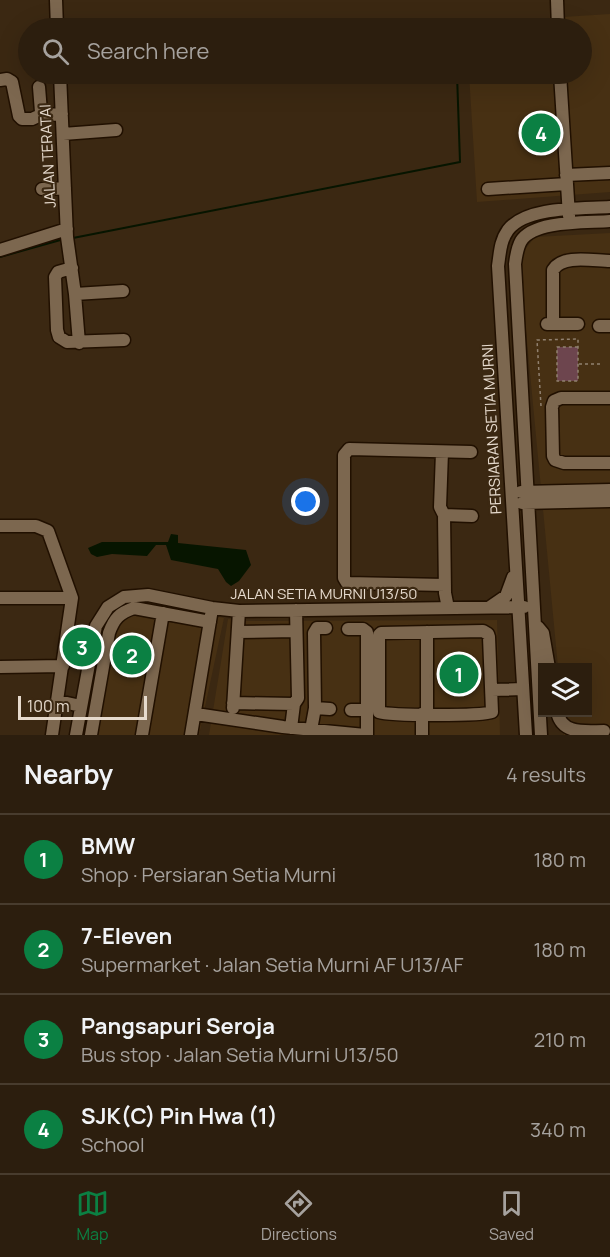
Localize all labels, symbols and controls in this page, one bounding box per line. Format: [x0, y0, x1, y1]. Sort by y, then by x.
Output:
search box [18, 18, 592, 84]
icon: search [39, 35, 72, 68]
text: Search here [87, 36, 209, 66]
street label: JALAN TERATAI [34, 104, 61, 208]
pin: 4 [522, 110, 560, 156]
street label: PERSIARAN SETIA MURNI [477, 343, 506, 515]
your location [291, 487, 320, 516]
street label: JALAN SETIA MURNI U13/50 [231, 583, 418, 604]
pin: 3 [62, 624, 101, 670]
pin: 2 [112, 632, 152, 678]
pin: 1 [440, 652, 478, 696]
map controls [538, 663, 592, 717]
button: layers [538, 663, 592, 717]
scale bar [18, 693, 147, 720]
text: 100 m [27, 695, 70, 717]
text: Nearby [24, 756, 113, 792]
text: 4 results [506, 761, 586, 788]
text: BMW [81, 831, 135, 861]
text: 1 [39, 846, 48, 873]
text: 180 m [533, 846, 586, 873]
text: Shop · Persiaran Setia Murni [81, 861, 336, 888]
text: 7-Eleven [81, 921, 172, 951]
text: 2 [38, 936, 49, 963]
text: 180 m [533, 936, 586, 963]
text: Supermarket · Jalan Setia Murni AF U13/AF [81, 951, 464, 978]
text: Pangsapuri Seroja [81, 1011, 275, 1041]
text: 3 [38, 1026, 49, 1053]
text: 210 m [534, 1026, 586, 1053]
text: Bus stop · Jalan Setia Murni U13/50 [81, 1041, 399, 1068]
text: SJK(C) Pin Hwa (1) [81, 1101, 278, 1131]
text: 4 [37, 1116, 50, 1143]
text: 340 m [530, 1116, 586, 1143]
text: School [81, 1131, 145, 1158]
tab: Map [76, 1187, 109, 1245]
tab: Directions [261, 1187, 337, 1245]
tab: Saved [489, 1187, 534, 1245]

